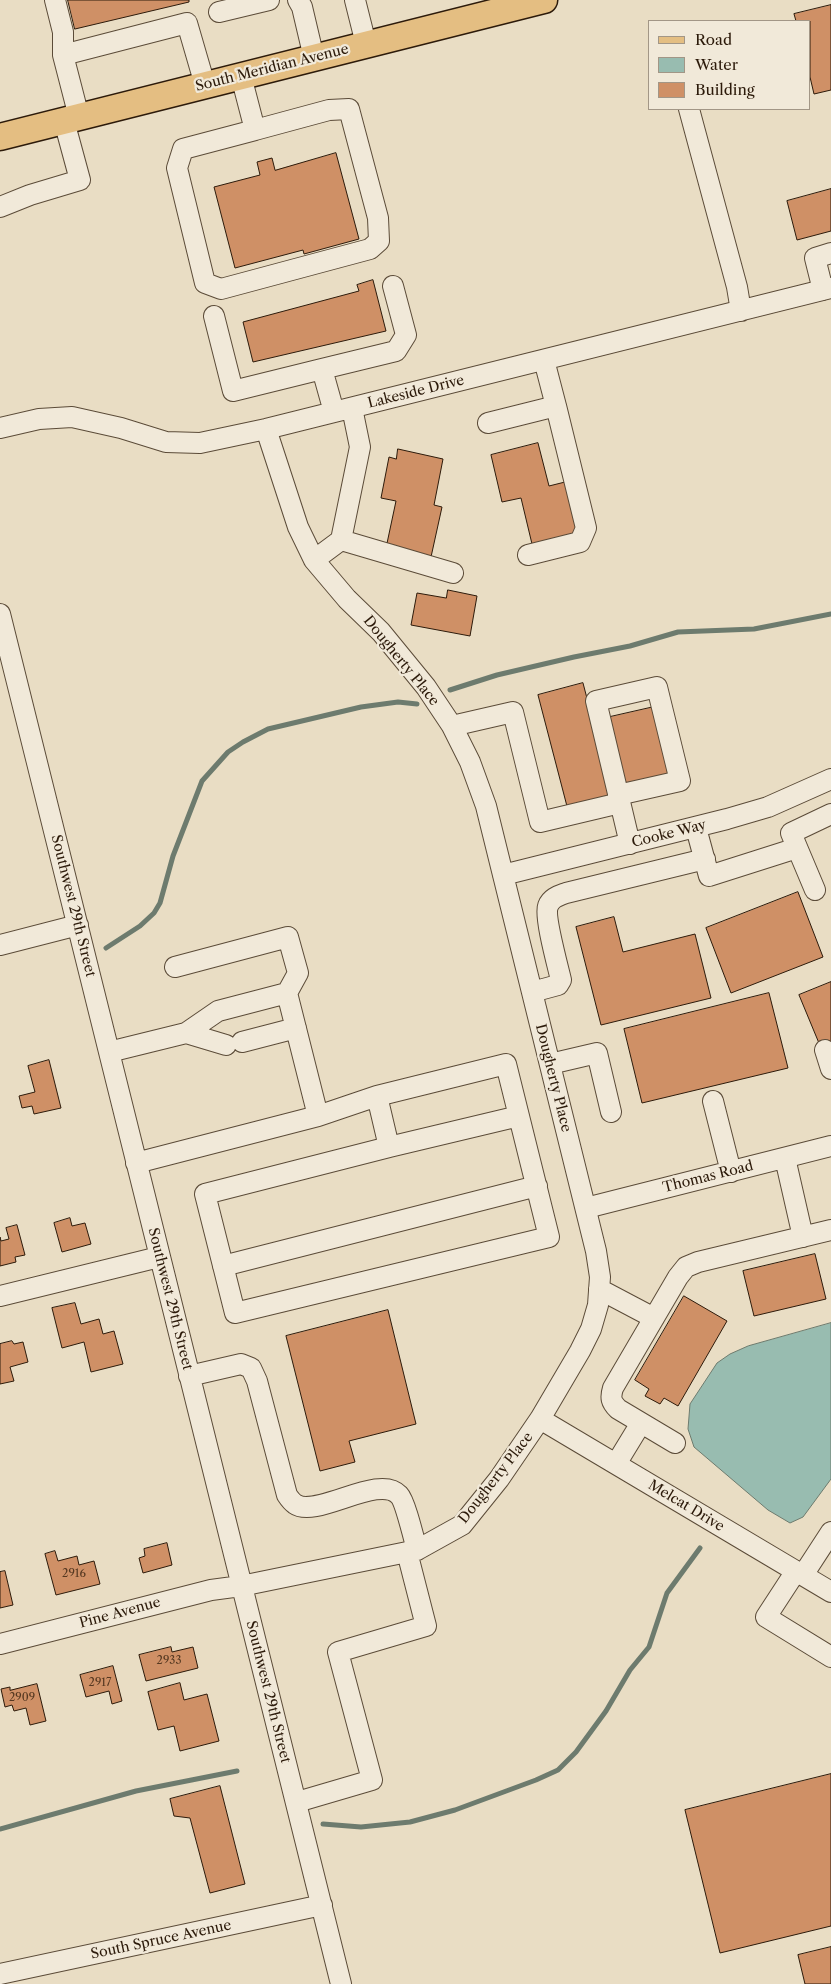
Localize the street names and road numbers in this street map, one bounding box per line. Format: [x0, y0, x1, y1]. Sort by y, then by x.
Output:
street label: South Meridian Avenue [194, 41, 350, 95]
street label: Lakeside Drive [366, 372, 466, 412]
street label: Dougherty Place [360, 613, 442, 709]
street label: Cooke Way [630, 817, 708, 851]
street label: Southwest 29th Street [47, 833, 99, 979]
street label: Dougherty Place [531, 1022, 575, 1134]
street label: Thomas Road [661, 1158, 755, 1196]
street label: Southwest 29th Street [144, 1226, 196, 1372]
street label: Dougherty Place [455, 1429, 537, 1527]
street label: Melcat Drive [645, 1477, 727, 1535]
street label: Pine Avenue [77, 1594, 163, 1632]
street label: Southwest 29th Street [242, 1619, 294, 1765]
street label: South Spruce Avenue [89, 1917, 233, 1963]

